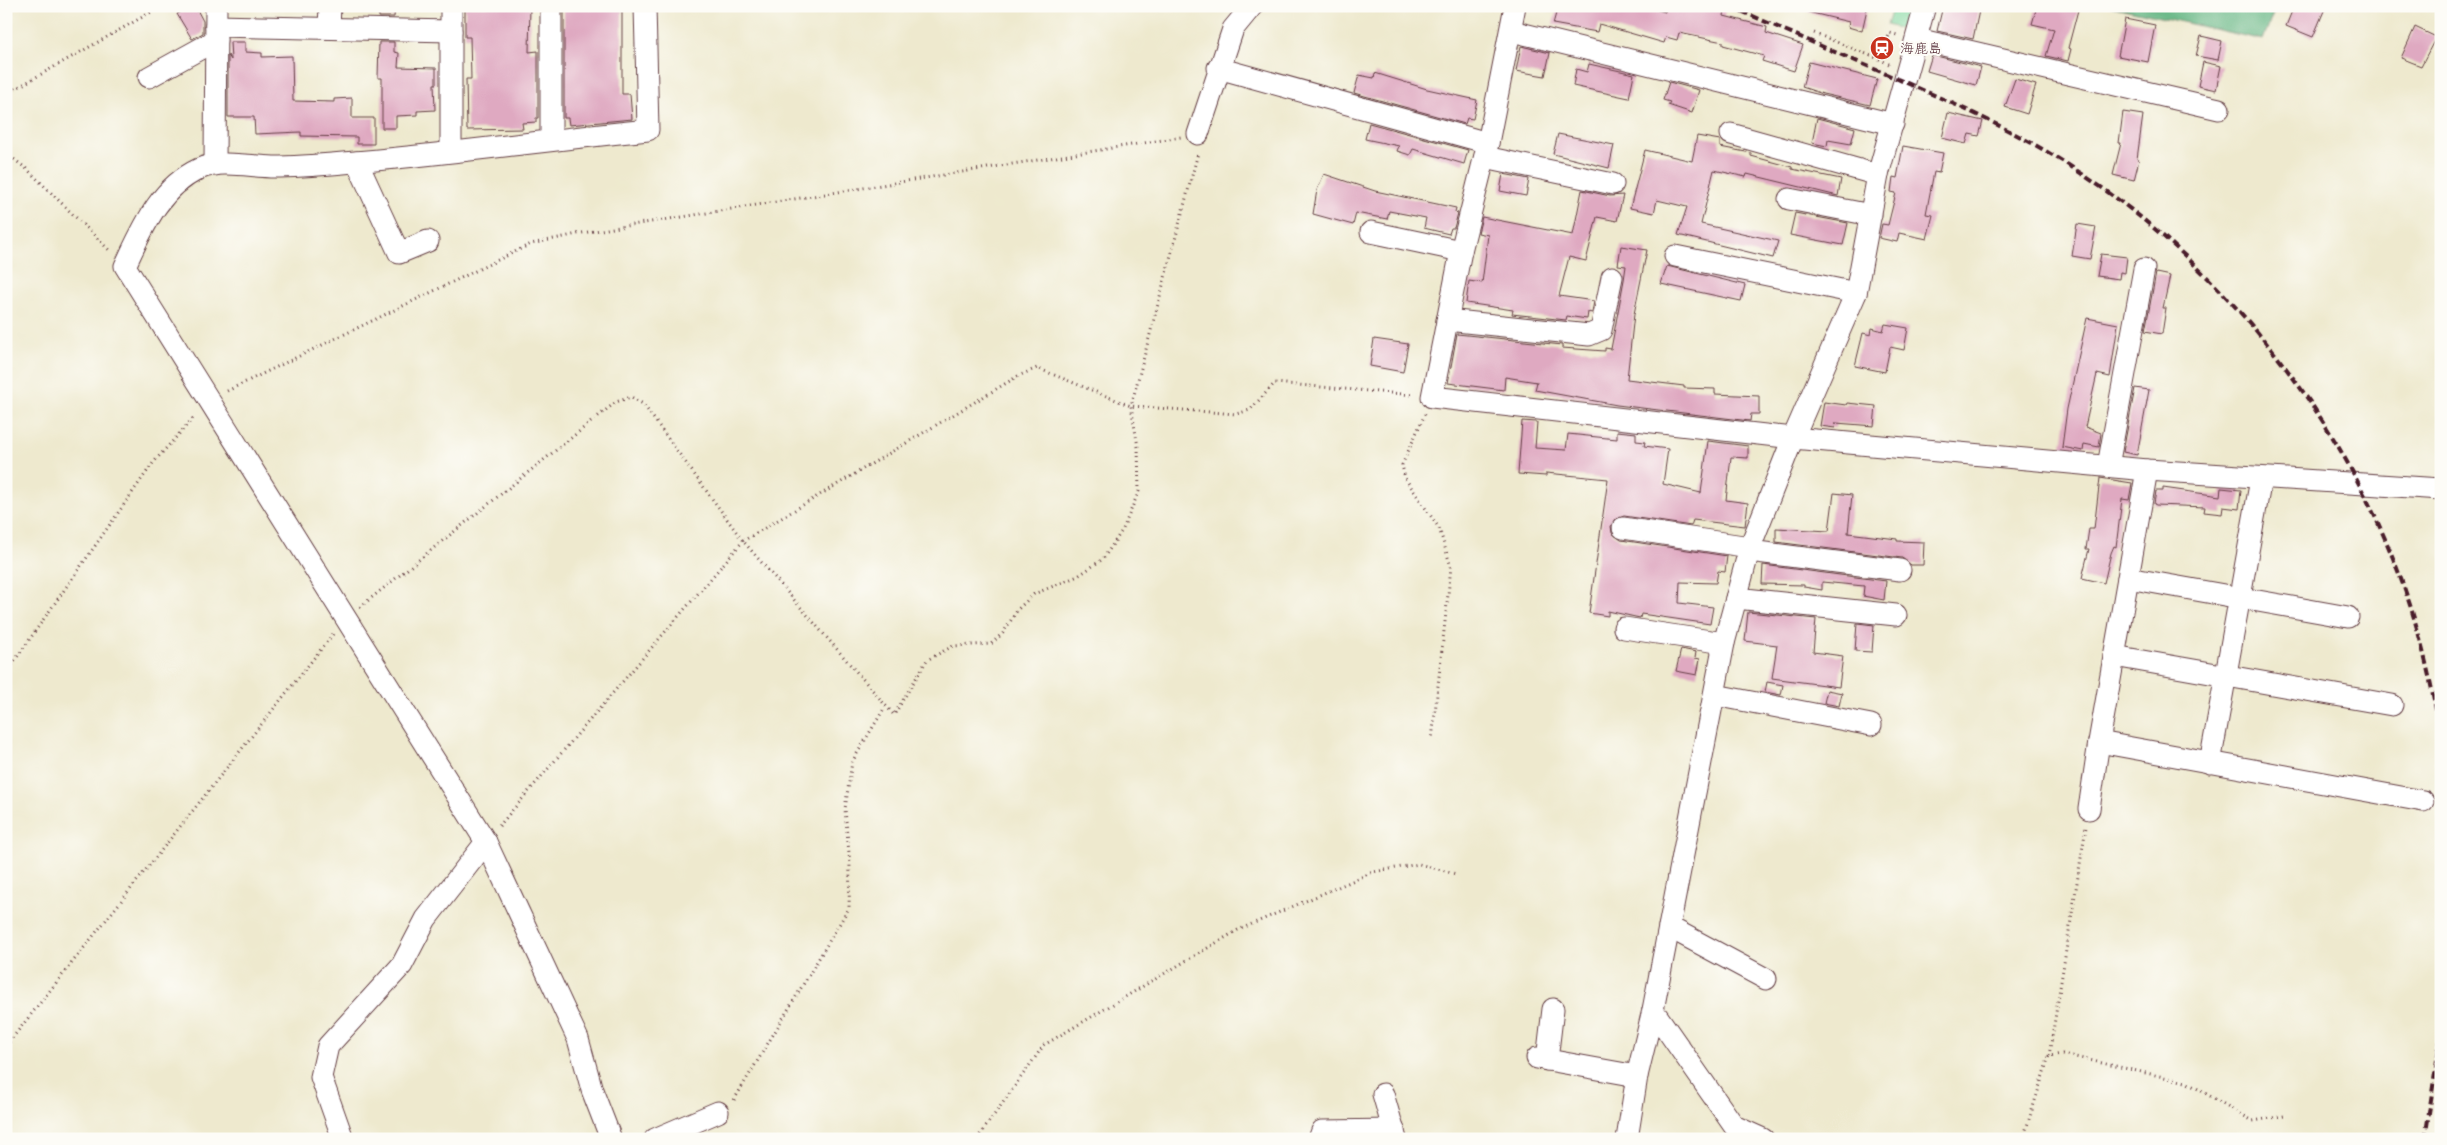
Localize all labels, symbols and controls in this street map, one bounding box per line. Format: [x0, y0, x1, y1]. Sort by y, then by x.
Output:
station icon: 海鹿島 [1869, 35, 1895, 61]
place label: 海鹿島 [1900, 39, 1942, 57]

